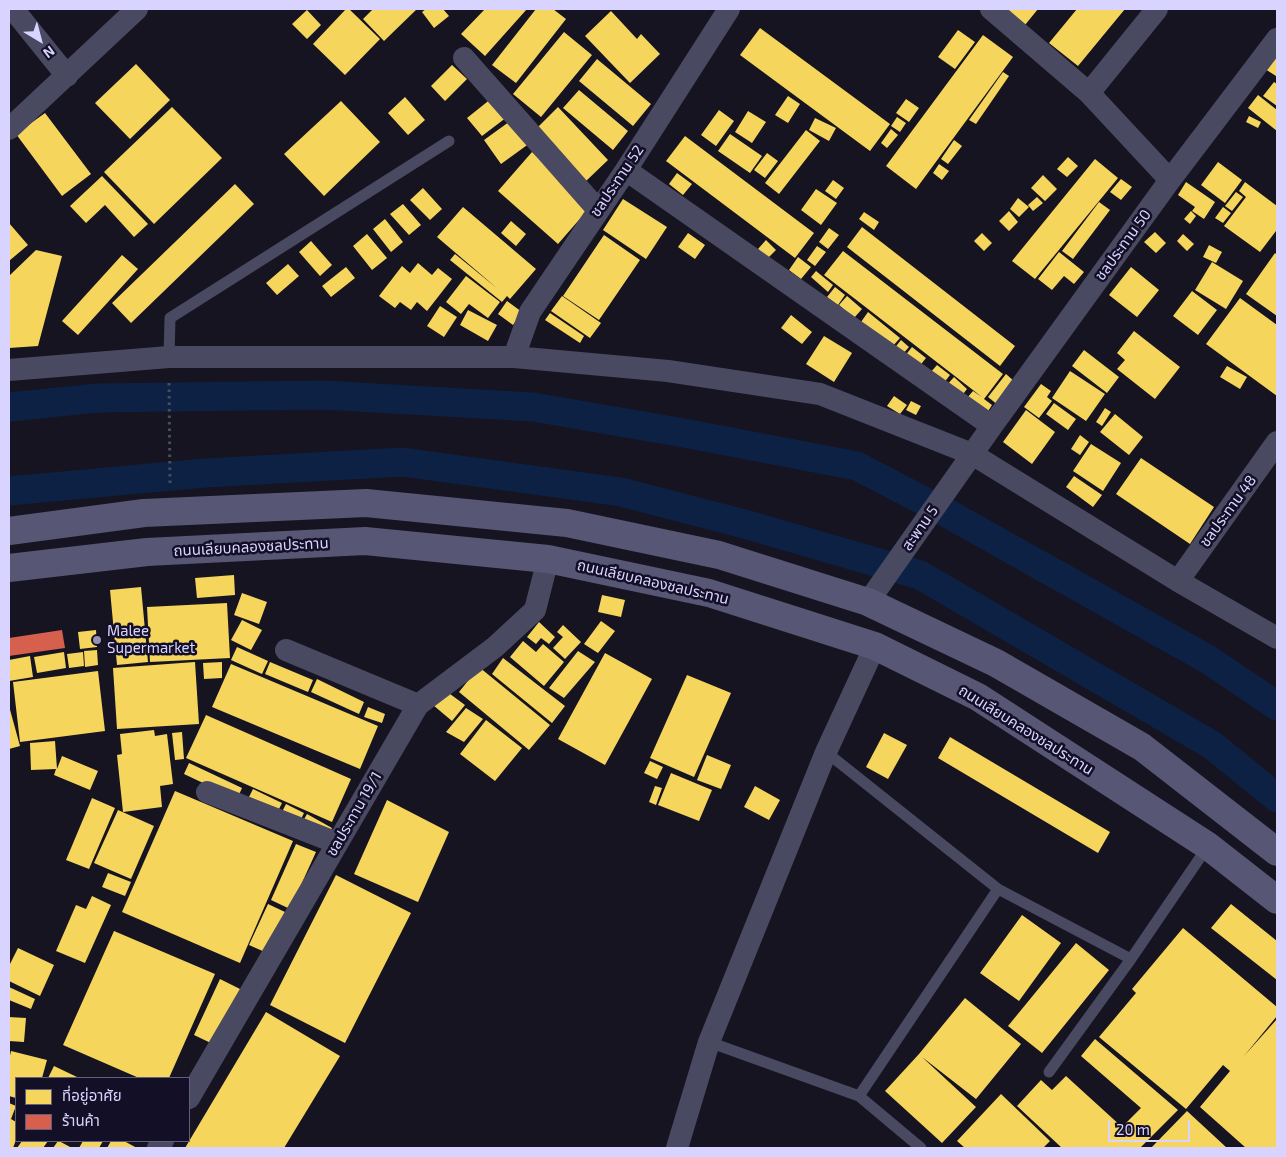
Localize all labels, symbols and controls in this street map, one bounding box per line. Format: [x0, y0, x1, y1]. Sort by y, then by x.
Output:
north arrow [15, 15, 65, 65]
text: N [40, 43, 58, 62]
street label: ชลประทาน 52 [586, 142, 648, 220]
street label: ชลประทาน 50 [1091, 206, 1155, 284]
street label: ชลประทาน 48 [1196, 472, 1260, 550]
street label: สะพาน 5 [898, 502, 942, 554]
street label: ถนนเลียบคลองชลประทาน [173, 534, 329, 560]
street label: ถนนเลียบคลองชลประทาน [575, 556, 731, 608]
place label: Malee Supermarket [107, 622, 195, 657]
marker: Malee Supermarket [91, 634, 103, 646]
street label: ถนนเลียบคลองชลประทาน [955, 681, 1097, 779]
street label: ชลประทาน 19/1 [323, 769, 385, 859]
legend [15, 1077, 190, 1142]
text: ที่อยู่อาศัย [62, 1086, 122, 1104]
scale bar [1111, 1110, 1194, 1142]
text: ร้านค้า [62, 1111, 100, 1129]
text: 20 m [1116, 1120, 1150, 1138]

